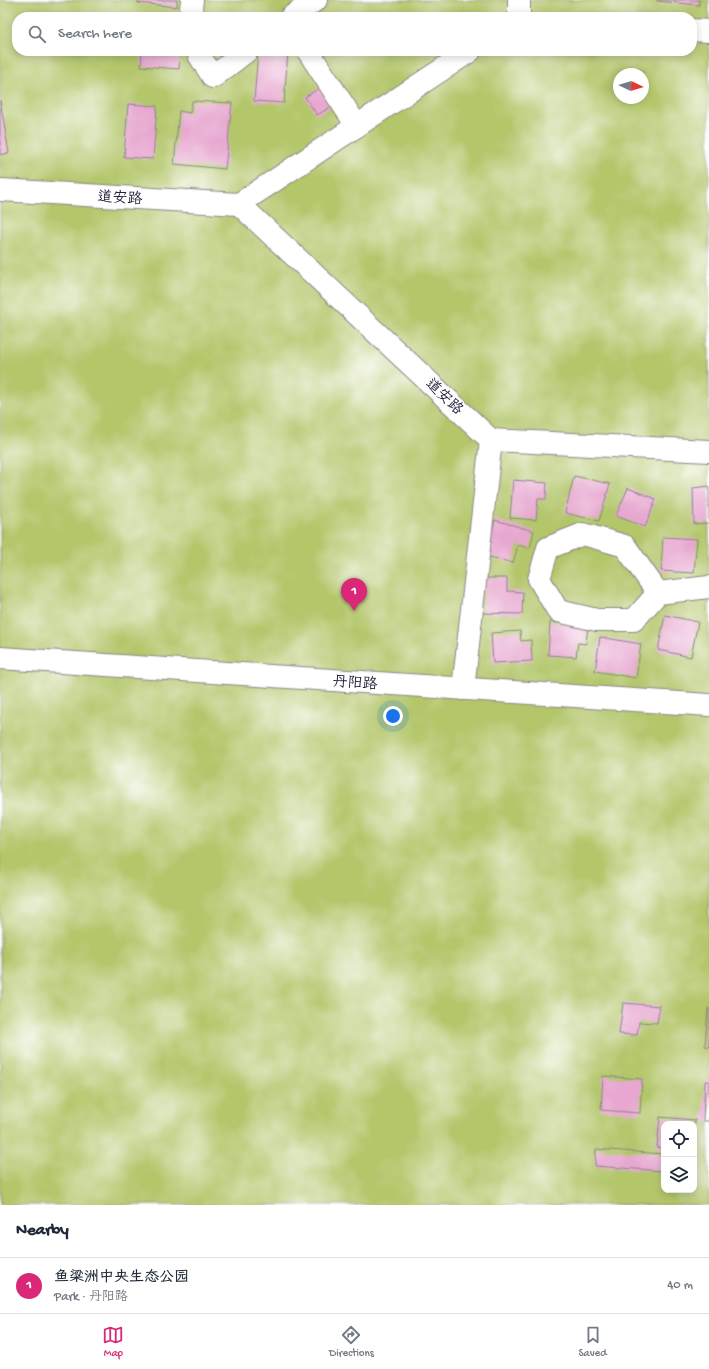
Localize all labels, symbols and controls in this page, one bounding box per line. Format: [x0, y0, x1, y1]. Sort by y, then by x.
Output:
search box [12, 12, 697, 56]
icon: search [26, 23, 48, 45]
text: Search here [58, 25, 132, 43]
north arrow [613, 68, 649, 104]
street label: 道安路 [97, 189, 143, 209]
street label: 道安路 [421, 376, 466, 419]
pin: 1 [341, 578, 367, 611]
street label: 丹阳路 [332, 673, 378, 695]
your location [383, 706, 403, 726]
map controls [661, 1121, 697, 1193]
button: locate [661, 1121, 697, 1157]
button: layers [661, 1157, 697, 1193]
text: Nearby [16, 1221, 69, 1241]
text: 鱼梁洲中央生态公园 [54, 1269, 189, 1287]
text: 1 [26, 1278, 32, 1293]
text: 40 m [667, 1278, 693, 1293]
text: Park · 丹阳路 [54, 1290, 128, 1305]
tab: Map [102, 1324, 124, 1360]
tab: Directions [329, 1324, 374, 1360]
tab: Saved [578, 1324, 607, 1360]

